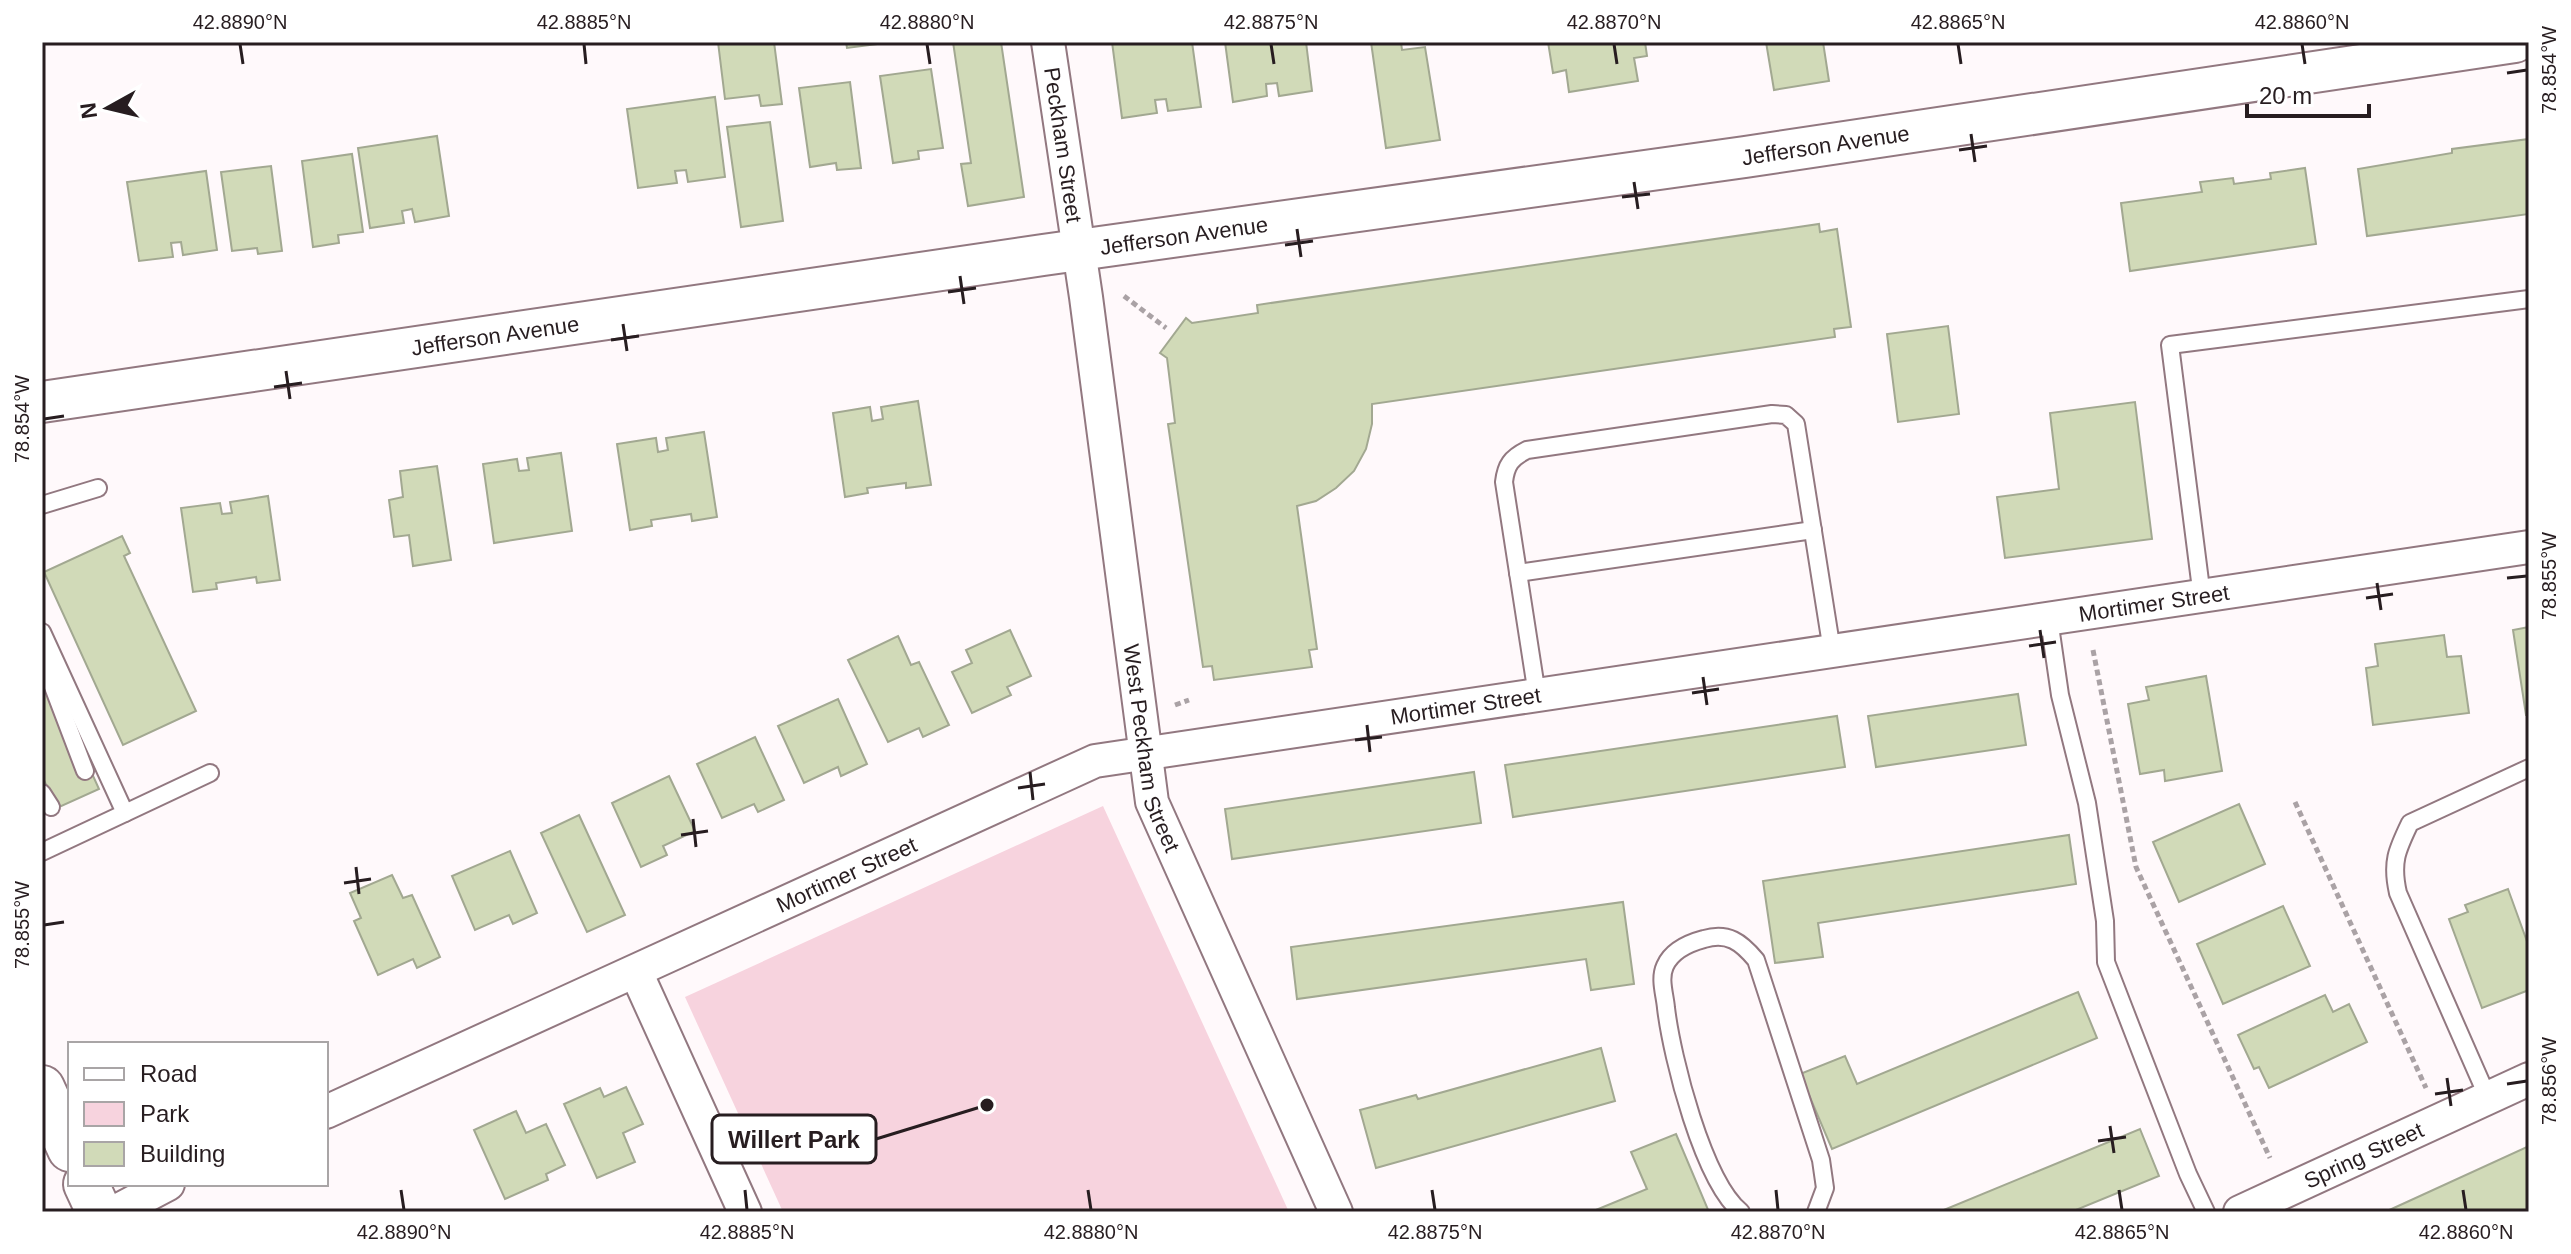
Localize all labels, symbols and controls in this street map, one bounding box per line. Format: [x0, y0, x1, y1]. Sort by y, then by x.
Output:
text: 42.8890°N [193, 11, 287, 33]
text: 42.8885°N [537, 11, 631, 33]
text: 42.8880°N [880, 11, 974, 33]
text: 42.8875°N [1224, 11, 1318, 33]
text: 42.8870°N [1567, 11, 1661, 33]
text: 42.8865°N [1911, 11, 2005, 33]
text: 42.8860°N [2255, 11, 2349, 33]
text: 78.854°W [2538, 26, 2560, 114]
street label: Peckham Street [1039, 66, 1087, 224]
north arrow [68, 68, 148, 148]
scale bar [2247, 68, 2369, 118]
text: 20 m [2259, 82, 2312, 109]
text: N [75, 101, 102, 120]
street label: Jefferson Avenue [1740, 120, 1911, 170]
street label: Jefferson Avenue [1098, 211, 1269, 259]
street label: Jefferson Avenue [410, 311, 581, 360]
text: 78.854°W [11, 375, 33, 463]
text: 78.855°W [2538, 532, 2560, 620]
street label: Mortimer Street [2077, 579, 2231, 627]
street label: West Peckham Street [1119, 642, 1185, 856]
street label: Mortimer Street [1389, 682, 1542, 729]
street label: Mortimer Street [772, 832, 921, 917]
text: 78.855°W [11, 881, 33, 969]
text: 78.856°W [2538, 1037, 2560, 1125]
legend [68, 1042, 328, 1186]
text: Road [140, 1060, 197, 1087]
text: Park [140, 1100, 190, 1127]
callout: Willert Park [712, 1115, 876, 1163]
street label: Spring Street [2300, 1117, 2427, 1193]
text: Willert Park [728, 1126, 861, 1153]
text: Building [140, 1140, 225, 1167]
text: 42.8890°N [357, 1221, 451, 1243]
text: 42.8885°N [700, 1221, 794, 1243]
text: 42.8880°N [1044, 1221, 1138, 1243]
text: 42.8875°N [1388, 1221, 1482, 1243]
text: 42.8870°N [1731, 1221, 1825, 1243]
text: 42.8865°N [2075, 1221, 2169, 1243]
text: 42.8860°N [2419, 1221, 2513, 1243]

